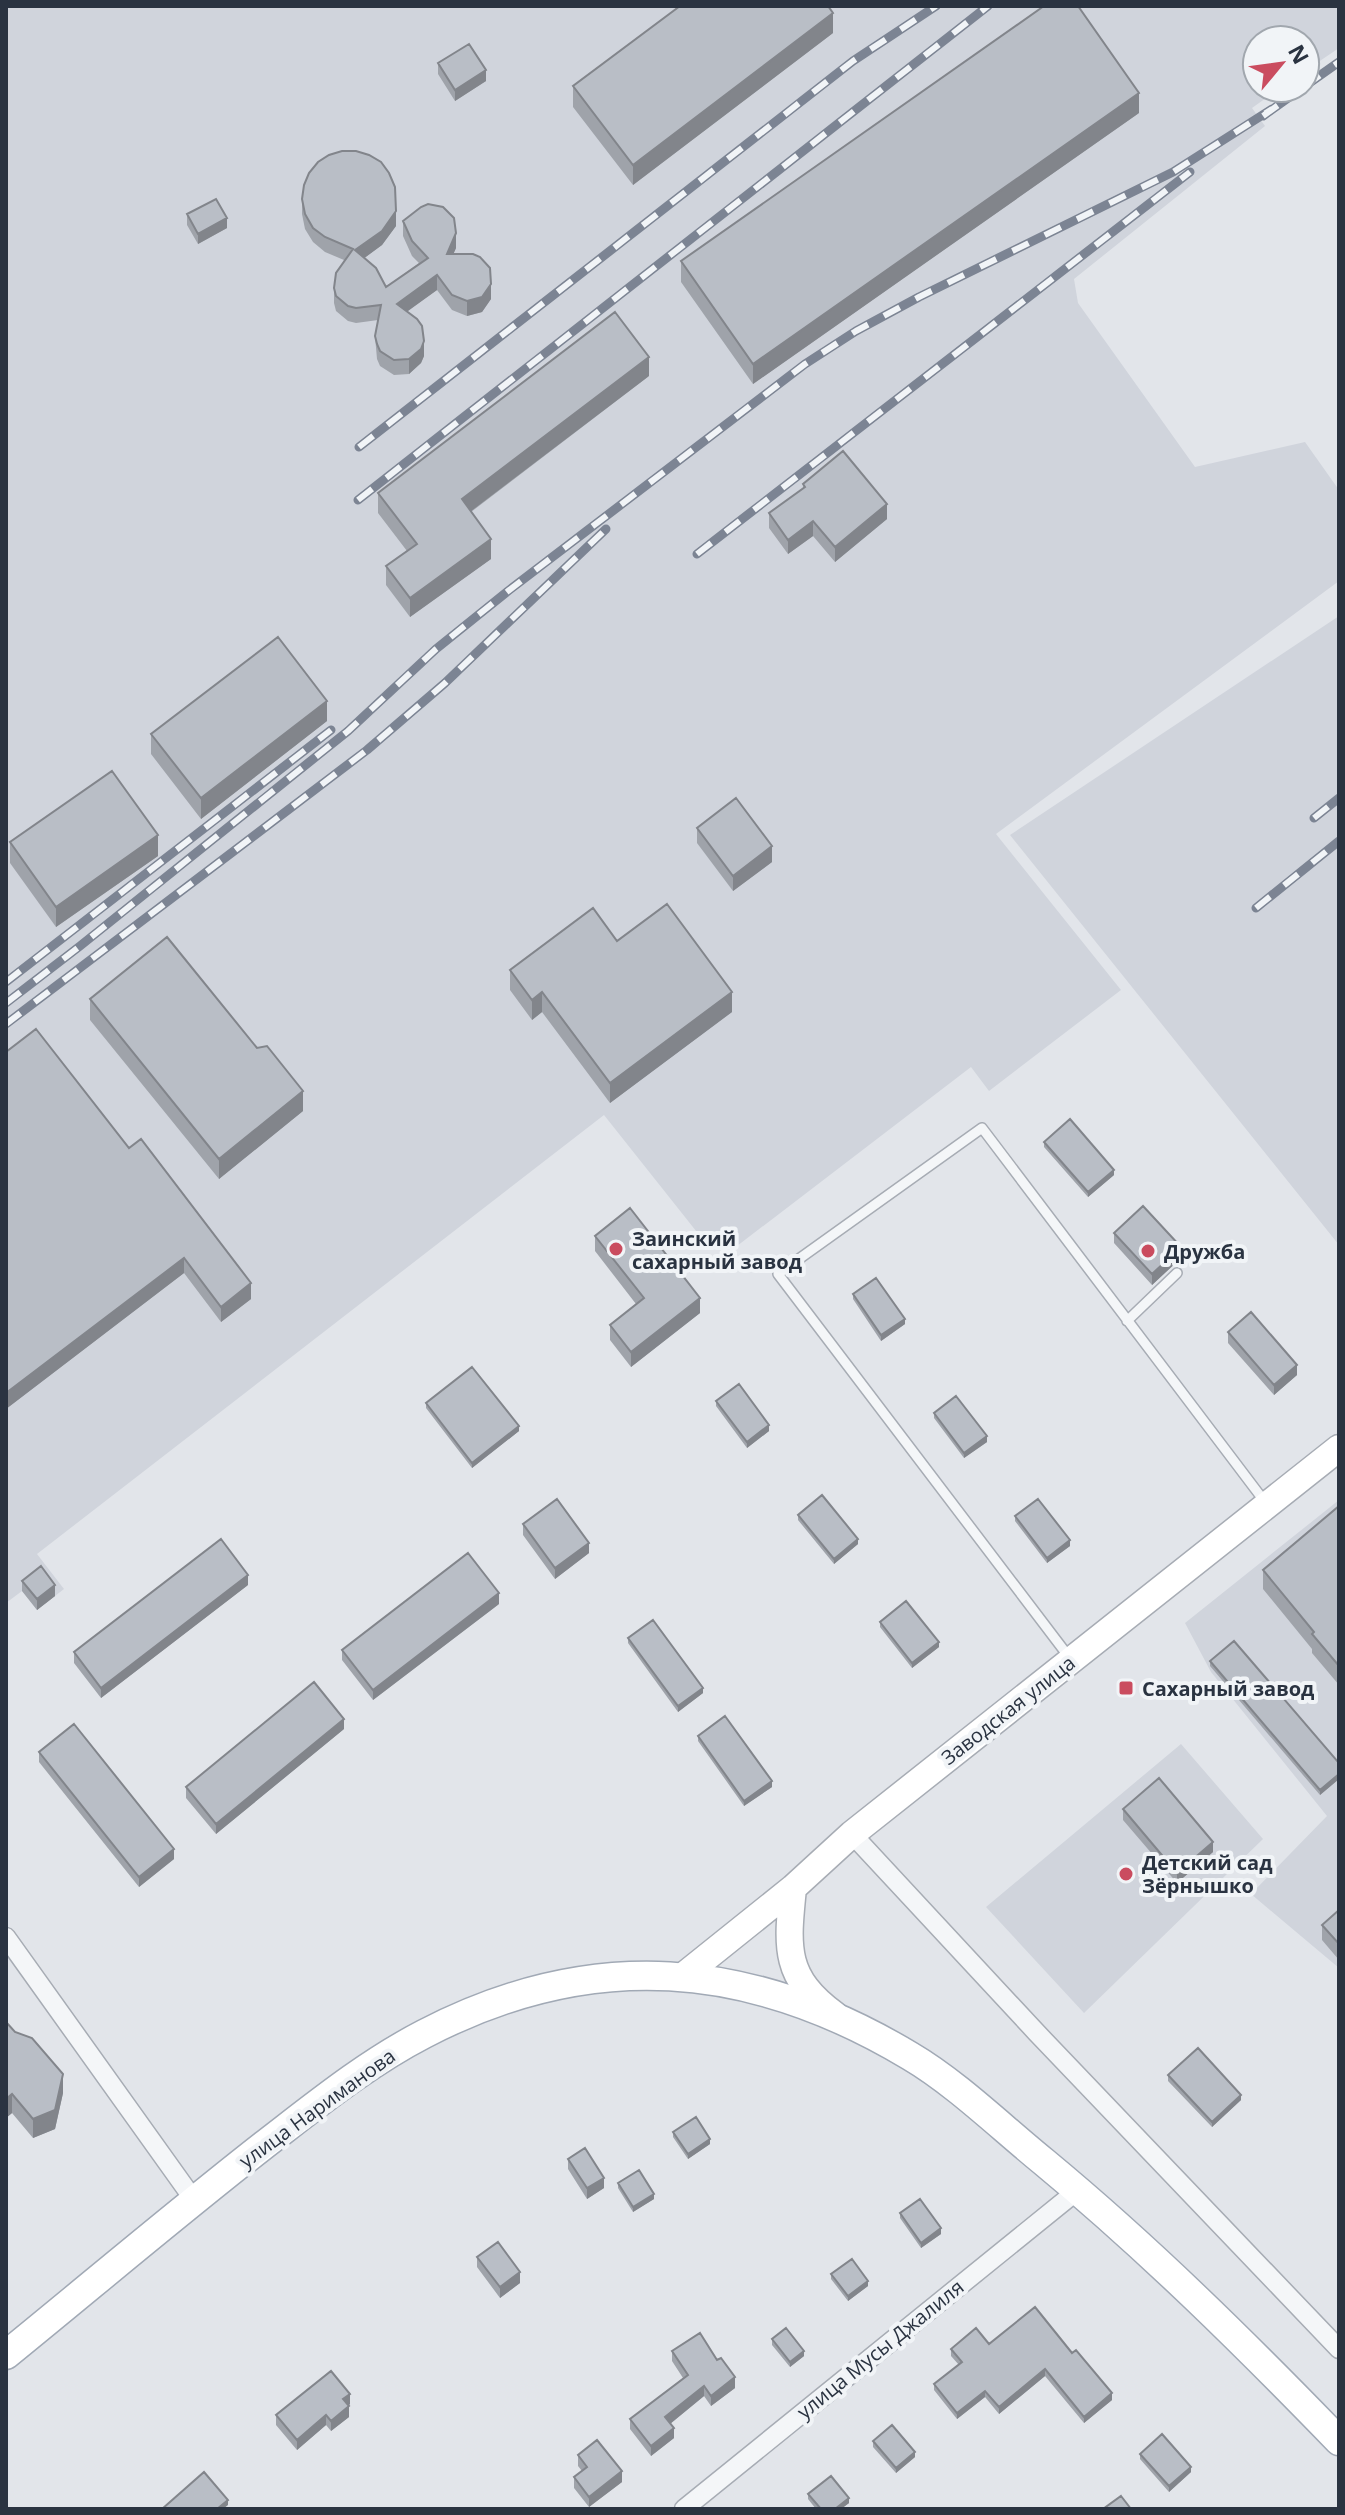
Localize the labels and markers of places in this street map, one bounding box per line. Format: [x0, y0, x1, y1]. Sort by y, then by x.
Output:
place label: Заинский сахарный завод [632, 1225, 802, 1275]
place label: Дружба [1164, 1238, 1245, 1265]
marker: Заинский сахарный завод [607, 1240, 625, 1258]
marker: Дружба [1139, 1242, 1157, 1260]
place label: Сахарный завод [1142, 1675, 1314, 1702]
marker: Сахарный завод [1117, 1679, 1135, 1697]
place label: Детский сад Зёрнышко [1142, 1849, 1272, 1899]
marker: Детский сад Зёрнышко [1117, 1865, 1135, 1883]

